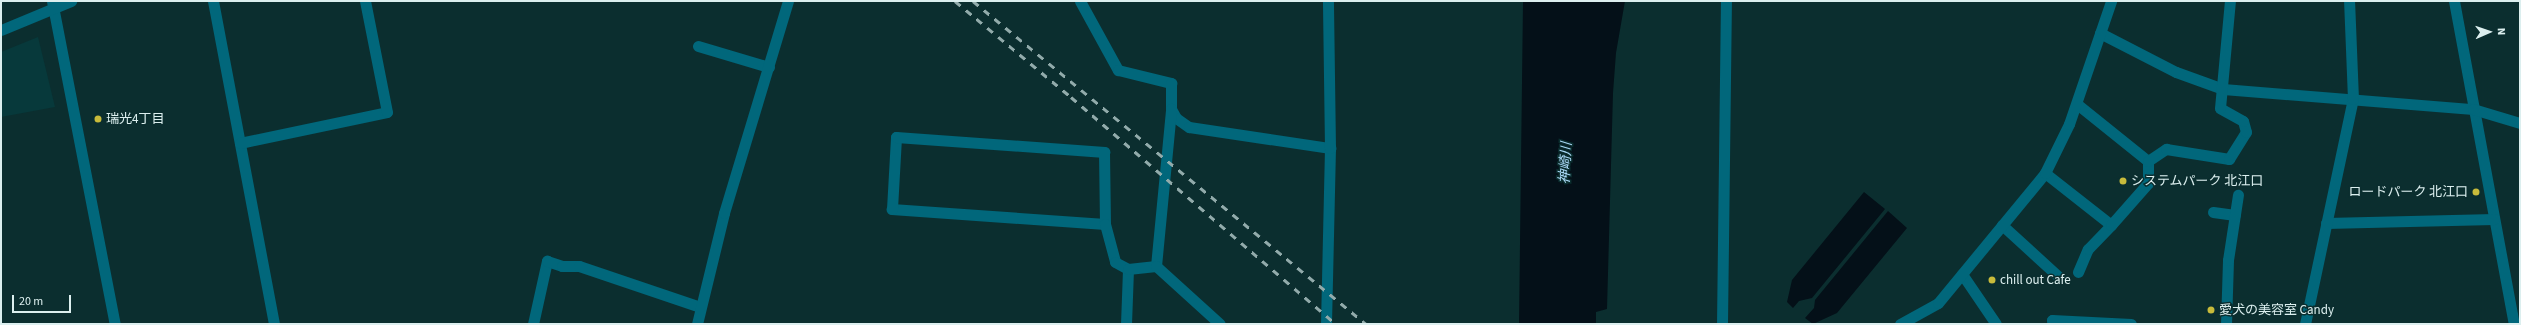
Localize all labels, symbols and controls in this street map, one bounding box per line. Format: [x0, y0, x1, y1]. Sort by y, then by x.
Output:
north arrow [2469, 12, 2509, 52]
text: N [2494, 28, 2509, 35]
place label: 瑞光4丁目 [106, 111, 164, 127]
marker: 瑞光4丁目 [93, 114, 103, 124]
water label: 神崎川 [1557, 142, 1575, 184]
place label: システムパーク 北江口 [2131, 173, 2264, 189]
marker: システムパーク 北江口 [2118, 176, 2128, 186]
place label: ロードパーク 北江口 [2348, 184, 2468, 200]
marker: ロードパーク 北江口 [2471, 187, 2481, 197]
place label: chill out Cafe [2000, 272, 2071, 288]
marker: chill out Cafe [1987, 275, 1997, 285]
scale bar [14, 287, 73, 313]
text: 20 m [19, 293, 43, 310]
place label: 愛犬の美容室 Candy [2219, 302, 2334, 318]
marker: 愛犬の美容室 Candy [2206, 305, 2216, 315]

